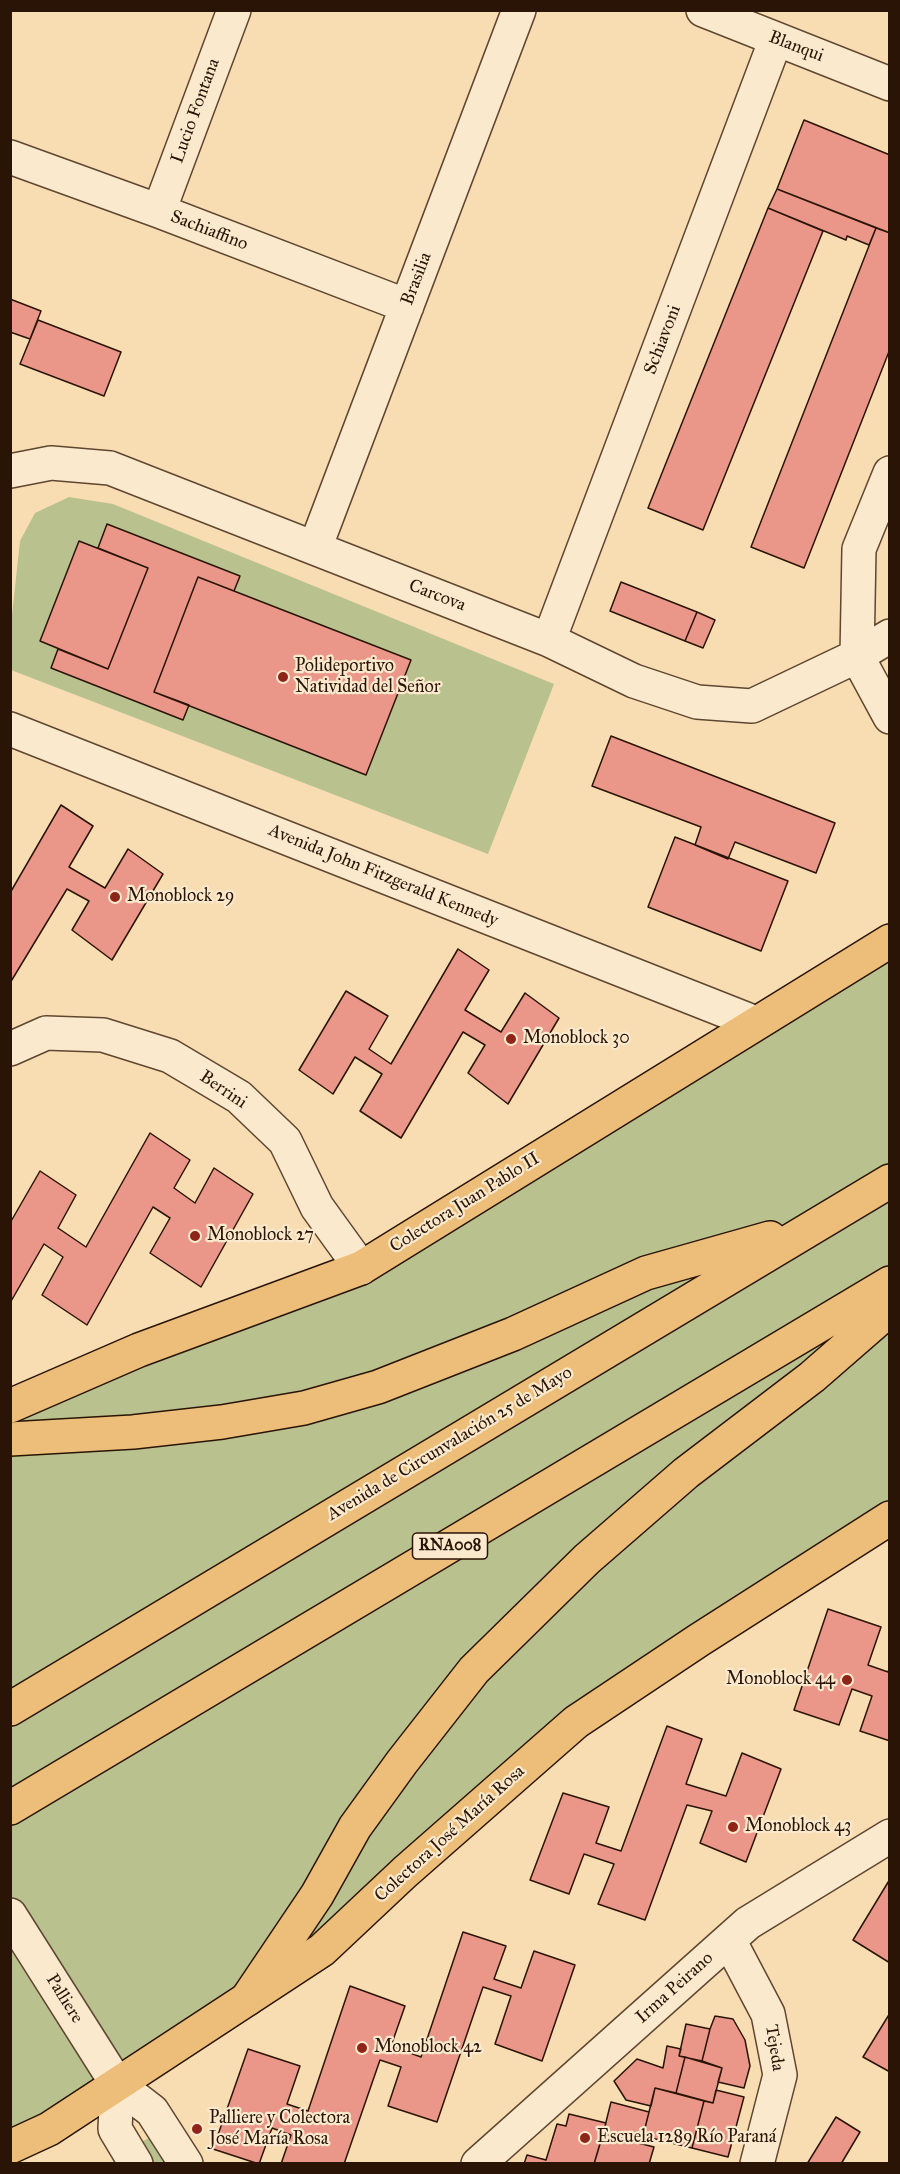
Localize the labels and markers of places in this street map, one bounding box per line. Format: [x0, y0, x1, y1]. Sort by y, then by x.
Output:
place label: Polideportivo Natividad del Señor [295, 656, 440, 698]
marker: Polideportivo Natividad del Señor [276, 670, 290, 684]
place label: Monoblock 29 [127, 886, 235, 908]
marker: Monoblock 29 [108, 890, 122, 904]
place label: Monoblock 30 [523, 1028, 630, 1050]
marker: Monoblock 30 [504, 1032, 518, 1046]
place label: Monoblock 27 [207, 1225, 314, 1247]
marker: Monoblock 27 [188, 1229, 202, 1243]
place label: Monoblock 44 [726, 1669, 835, 1691]
marker: Monoblock 44 [840, 1673, 854, 1687]
place label: Monoblock 43 [745, 1816, 851, 1838]
marker: Monoblock 43 [726, 1820, 740, 1834]
place label: Monoblock 42 [374, 2037, 482, 2059]
marker: Monoblock 42 [355, 2041, 369, 2055]
place label: Palliere y Colectora José María Rosa [209, 2108, 350, 2150]
marker: Palliere y Colectora José María Rosa [190, 2122, 204, 2136]
place label: Escuela 1289 Río Paraná [597, 2127, 776, 2149]
marker: Escuela 1289 Río Paraná [578, 2131, 592, 2145]

